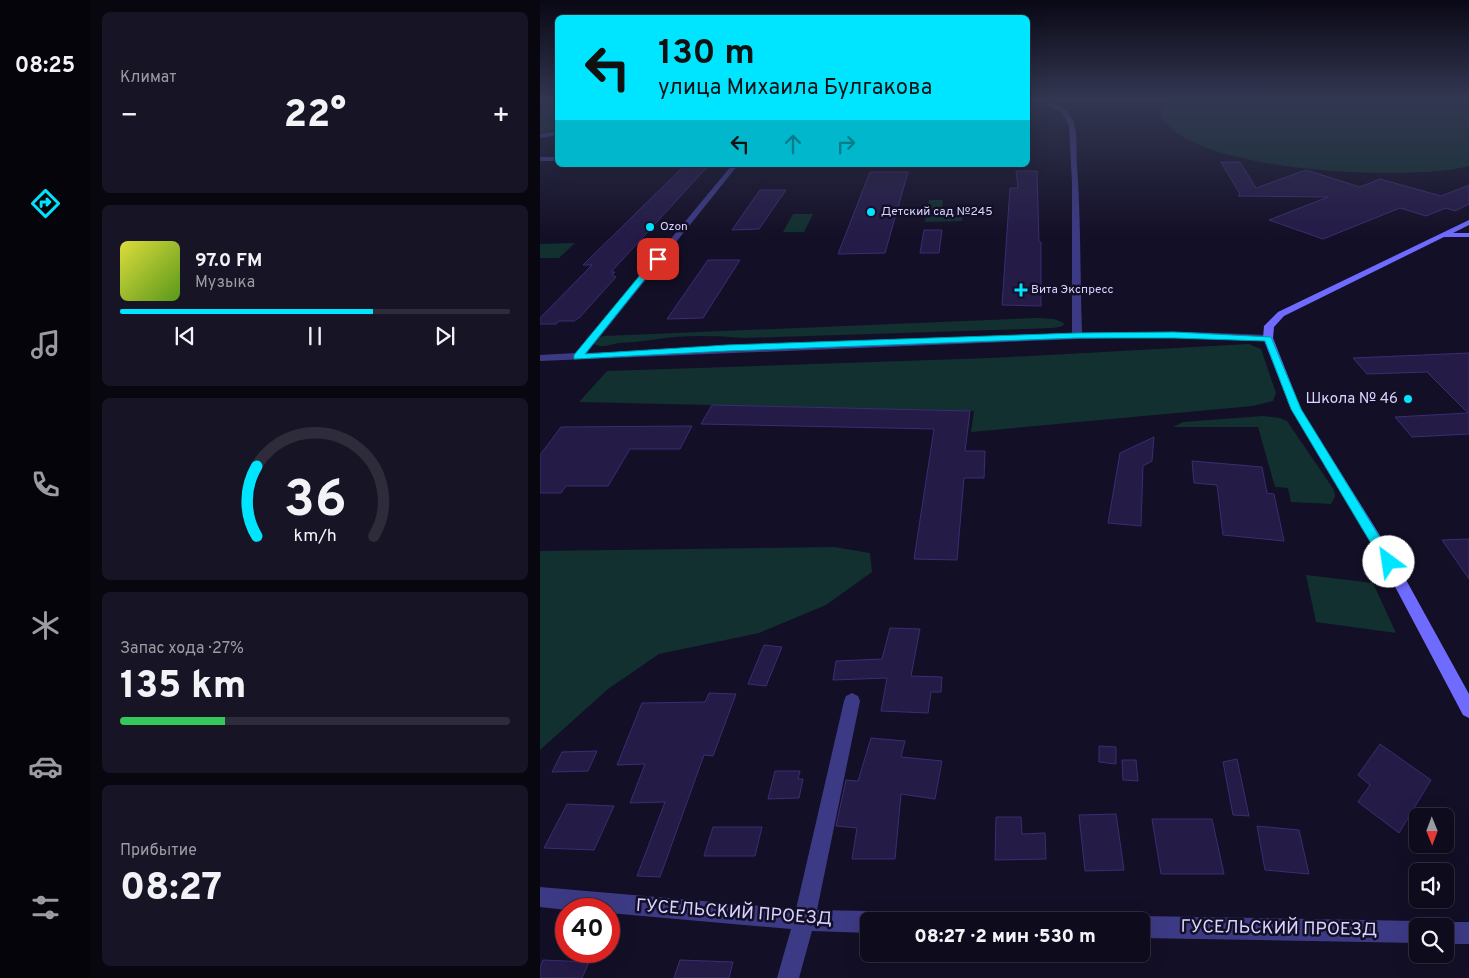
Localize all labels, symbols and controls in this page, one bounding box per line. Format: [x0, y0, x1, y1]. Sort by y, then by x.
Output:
text: 130 m [658, 32, 755, 76]
icon: left [575, 35, 640, 100]
text: 08:25 [15, 53, 75, 80]
text: Климат [120, 68, 177, 88]
text: улица Михаила Булгакова [658, 75, 932, 102]
text: 22° [284, 92, 346, 141]
text: − [120, 99, 138, 135]
text: + [492, 99, 510, 135]
icon: left [726, 130, 754, 158]
icon: ahead [779, 130, 807, 158]
icon: right [832, 130, 860, 158]
icon: directions [28, 186, 63, 221]
place label: Детский сад №245 [881, 204, 993, 220]
marker: Детский сад №245 [865, 206, 877, 218]
place label: Ozon [660, 219, 688, 235]
marker: Ozon [644, 221, 656, 233]
pin [637, 238, 679, 280]
icon: arrive [644, 245, 672, 273]
text: 97.0 FM [195, 249, 262, 273]
text: Музыка [195, 273, 255, 293]
place label: Вита Экспресс [1031, 282, 1114, 298]
marker: Вита Экспресс [1015, 284, 1027, 296]
icon: previous [171, 322, 199, 350]
icon: pause [301, 322, 329, 350]
icon: next [431, 322, 459, 350]
icon: music [28, 327, 63, 362]
place label: Школа № 46 [1306, 390, 1398, 409]
marker: Школа № 46 [1402, 393, 1414, 405]
icon: phone [28, 467, 63, 502]
text: 36 [283, 469, 347, 535]
text: km/h [293, 525, 337, 548]
position arrow [1362, 535, 1414, 587]
icon: climate [28, 608, 63, 643]
text: Запас хода · 27% [120, 639, 244, 659]
text: 135 km [120, 663, 246, 712]
icon: car [28, 749, 63, 784]
north arrow [1409, 808, 1454, 852]
map controls [1409, 808, 1454, 963]
text: Прибытие [120, 841, 197, 861]
button: sound [1409, 863, 1454, 908]
text: 08:27 [120, 865, 222, 914]
icon: filters [28, 890, 63, 925]
street label: ГУСЕЛЬСКИЙ ПРОЕЗД [635, 893, 833, 931]
speed limit sign: 40 [555, 898, 620, 963]
street label: ГУСЕЛЬСКИЙ ПРОЕЗД [1180, 914, 1378, 942]
button: search [1409, 918, 1454, 963]
text: 08:27 · 2 мин · 530 m [914, 925, 1096, 949]

